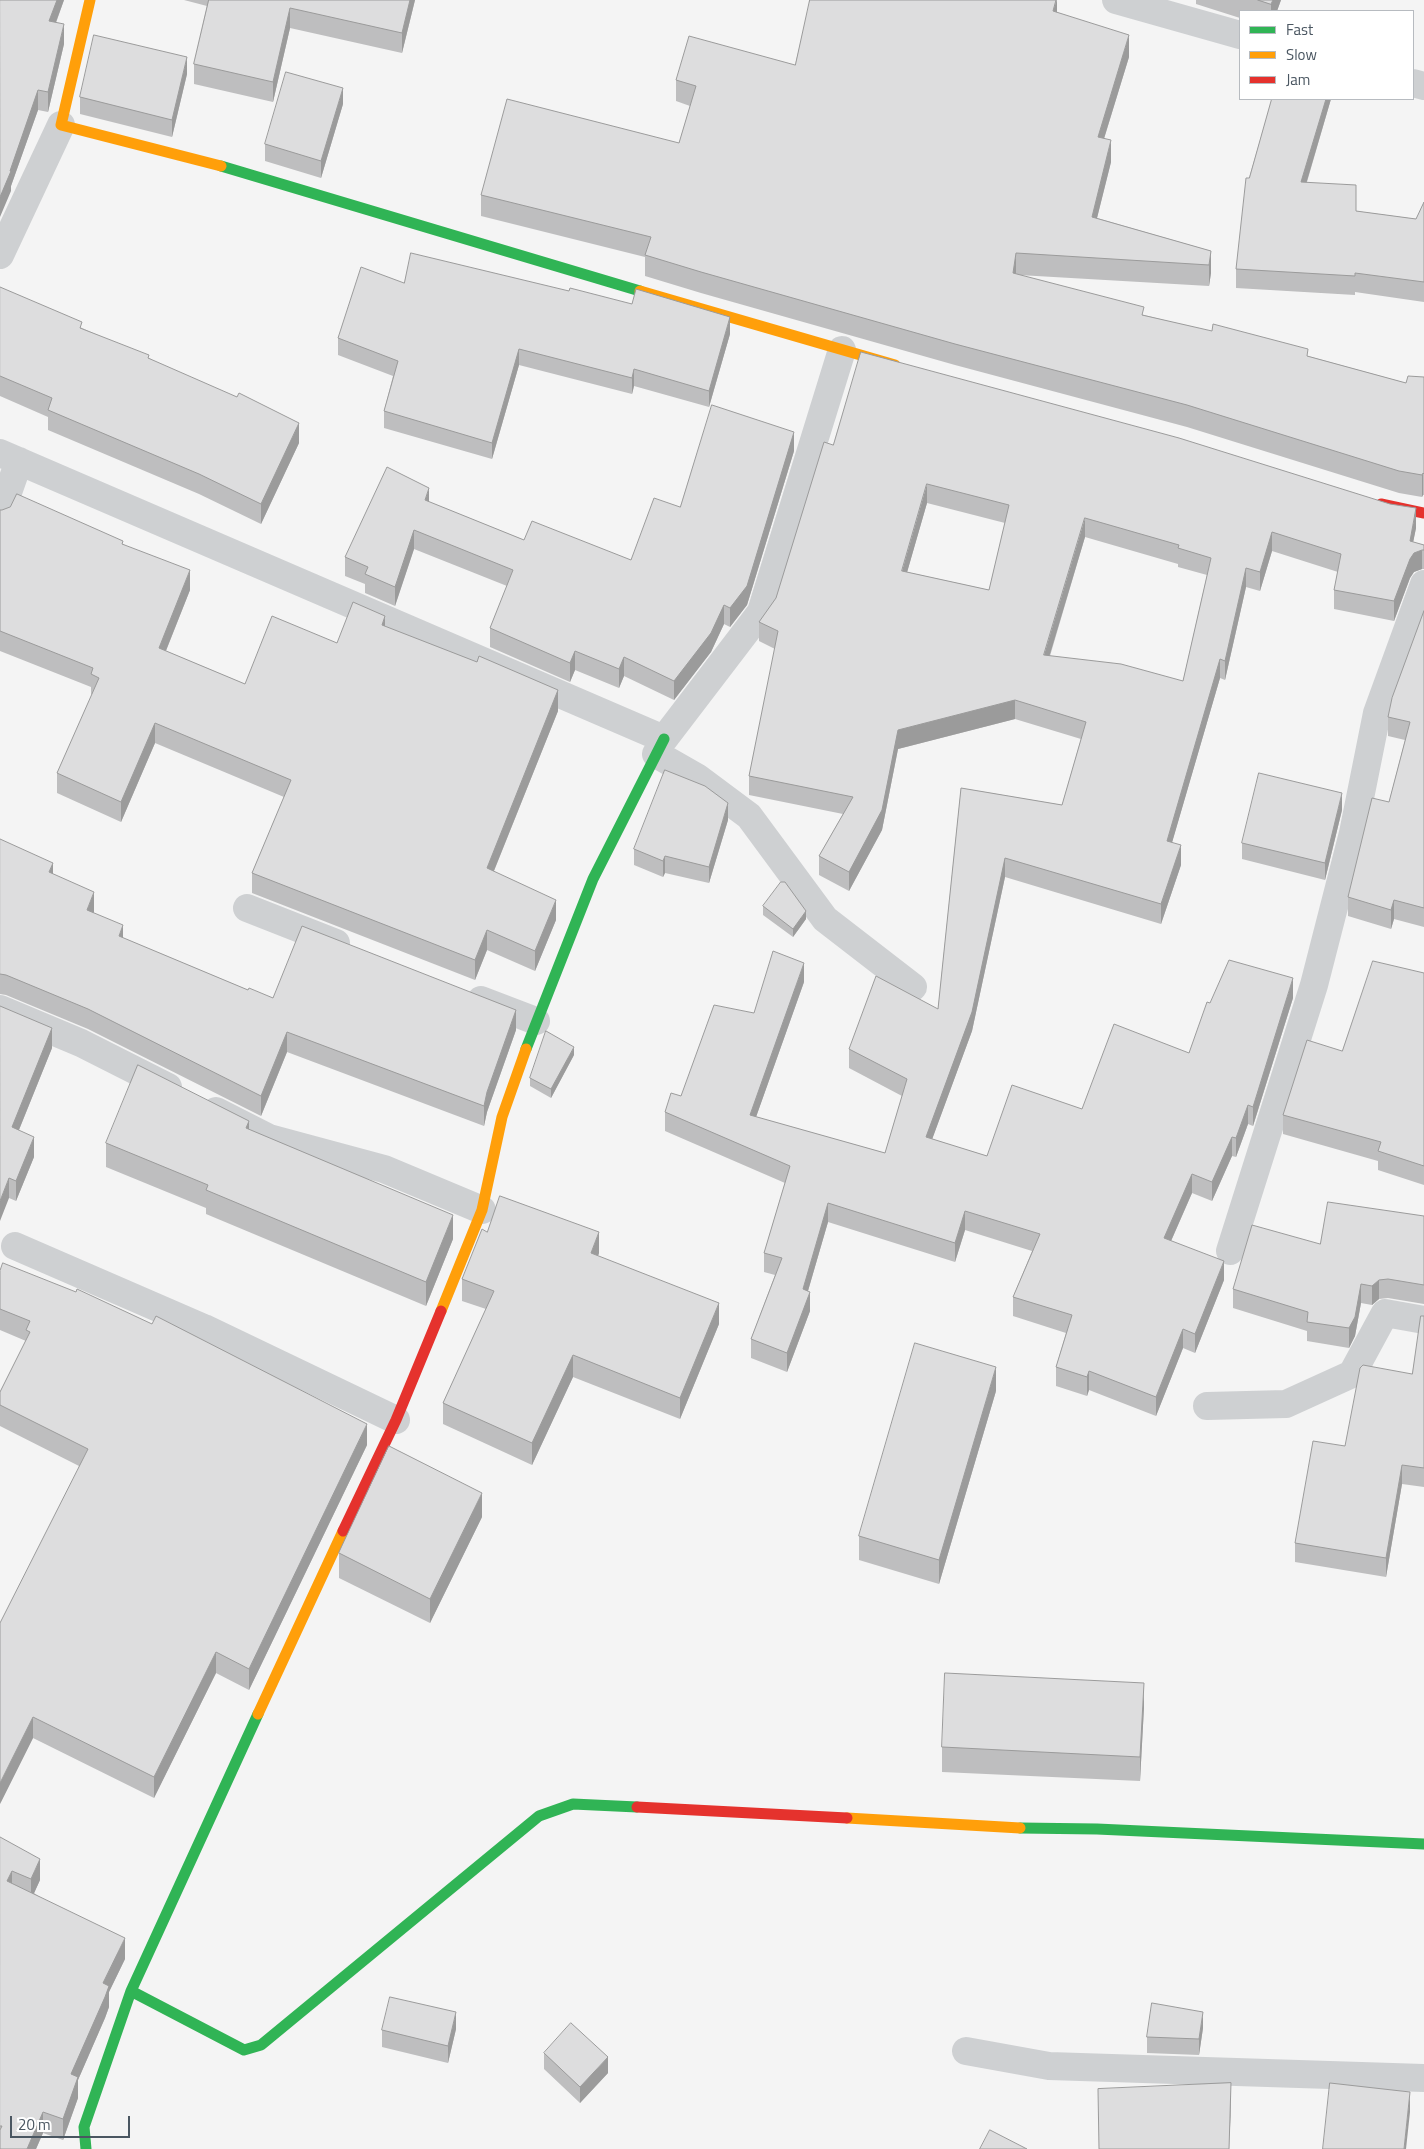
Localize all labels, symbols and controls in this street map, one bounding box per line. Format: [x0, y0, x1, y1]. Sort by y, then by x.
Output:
legend [1239, 10, 1414, 100]
text: Fast [1286, 18, 1313, 41]
text: Slow [1286, 43, 1317, 66]
text: Jam [1286, 68, 1310, 91]
scale bar [12, 2106, 132, 2138]
text: 20 m [18, 2113, 51, 2136]

